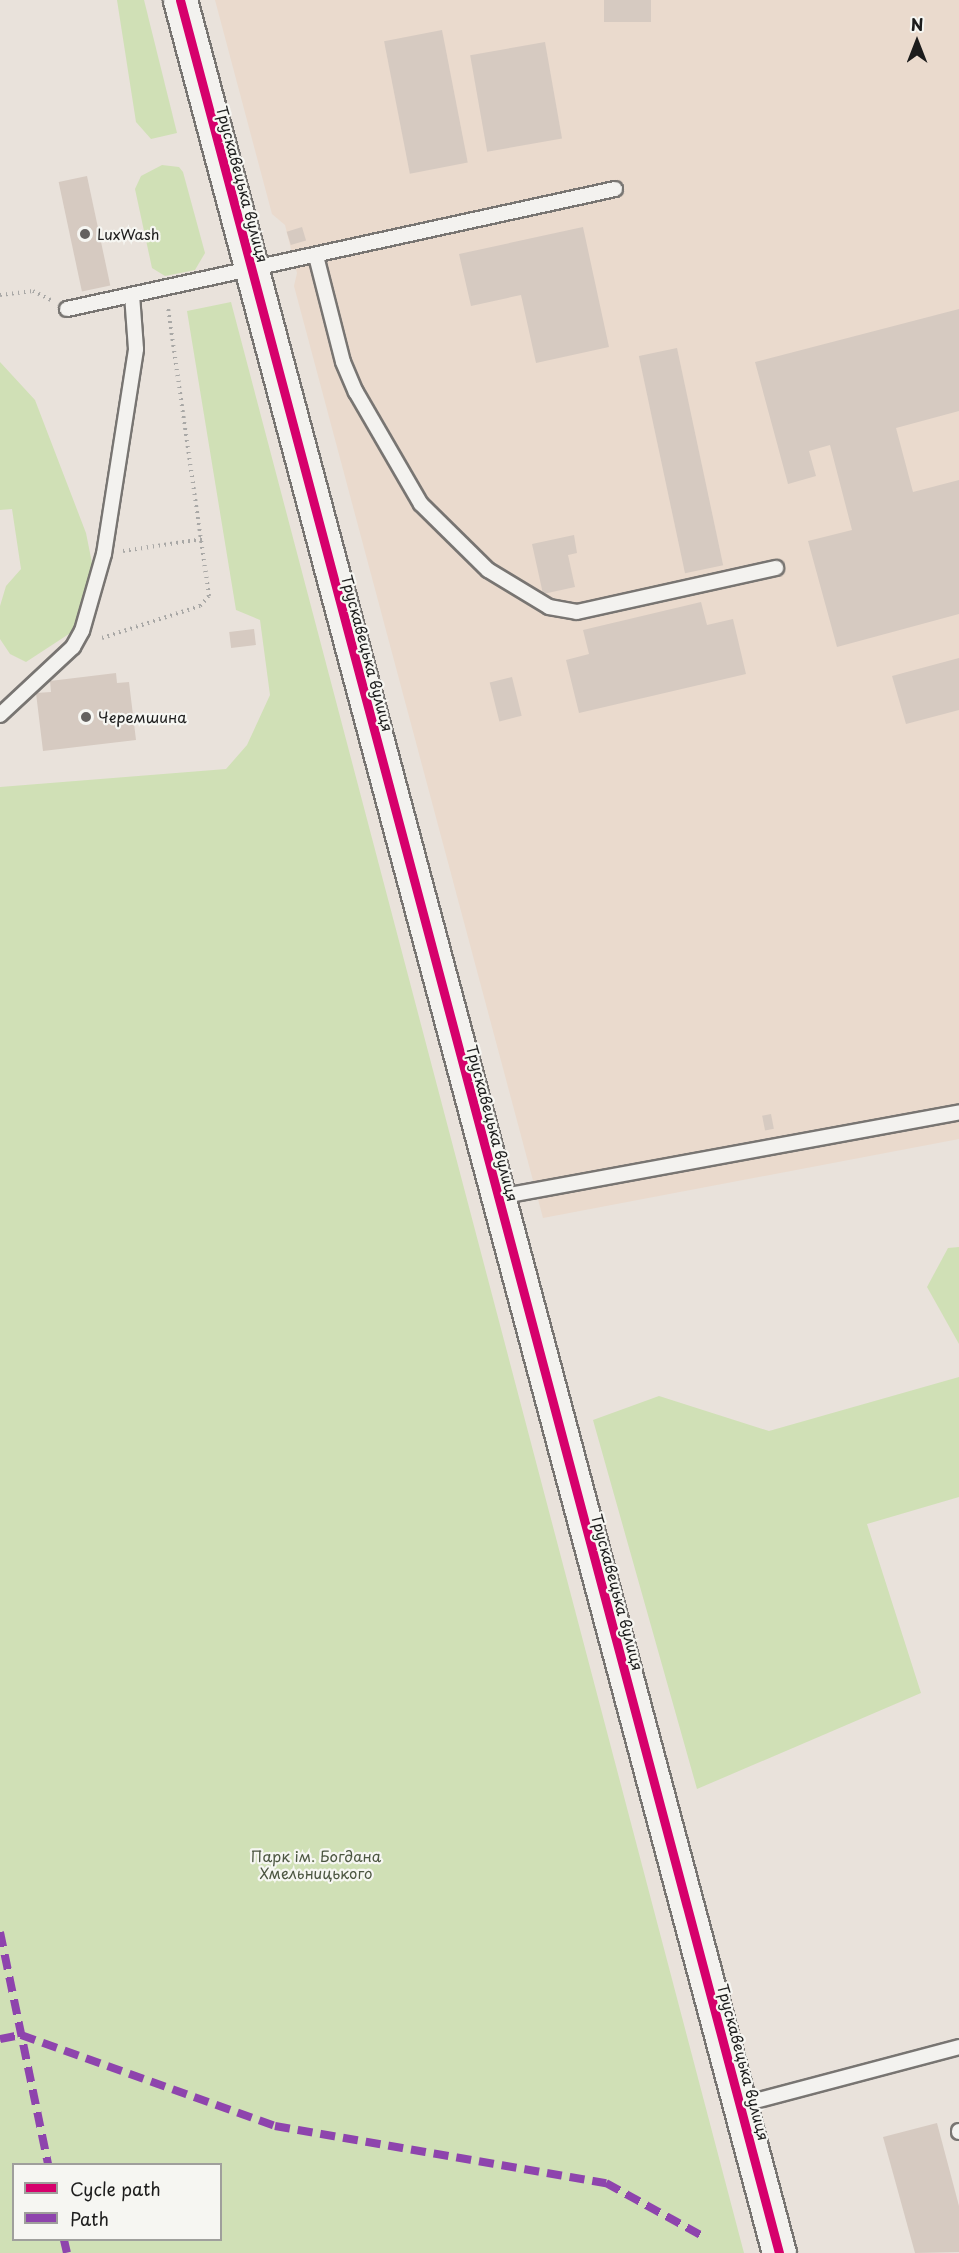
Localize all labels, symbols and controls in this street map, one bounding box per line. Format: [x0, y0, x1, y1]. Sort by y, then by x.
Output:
north arrow [887, 12, 947, 72]
text: N [911, 12, 923, 36]
street label: Трускавецька вулиця [213, 104, 273, 264]
place label: LuxWash [97, 225, 159, 243]
marker: LuxWash [78, 227, 92, 241]
street label: Трускавецька вулиця [338, 573, 398, 733]
place label: Черемшина [98, 708, 187, 726]
marker: Черемшина [79, 710, 93, 724]
street label: Трускавецька вулиця [463, 1043, 523, 1203]
street label: Трускавецька вулиця [588, 1512, 648, 1672]
park label: Парк ім. Богдана Хмельницького [251, 1846, 381, 1881]
street label: Трускавецька вулиця [714, 1982, 774, 2142]
legend [12, 2163, 222, 2241]
text: Cycle path [70, 2175, 161, 2202]
text: Path [70, 2205, 109, 2232]

